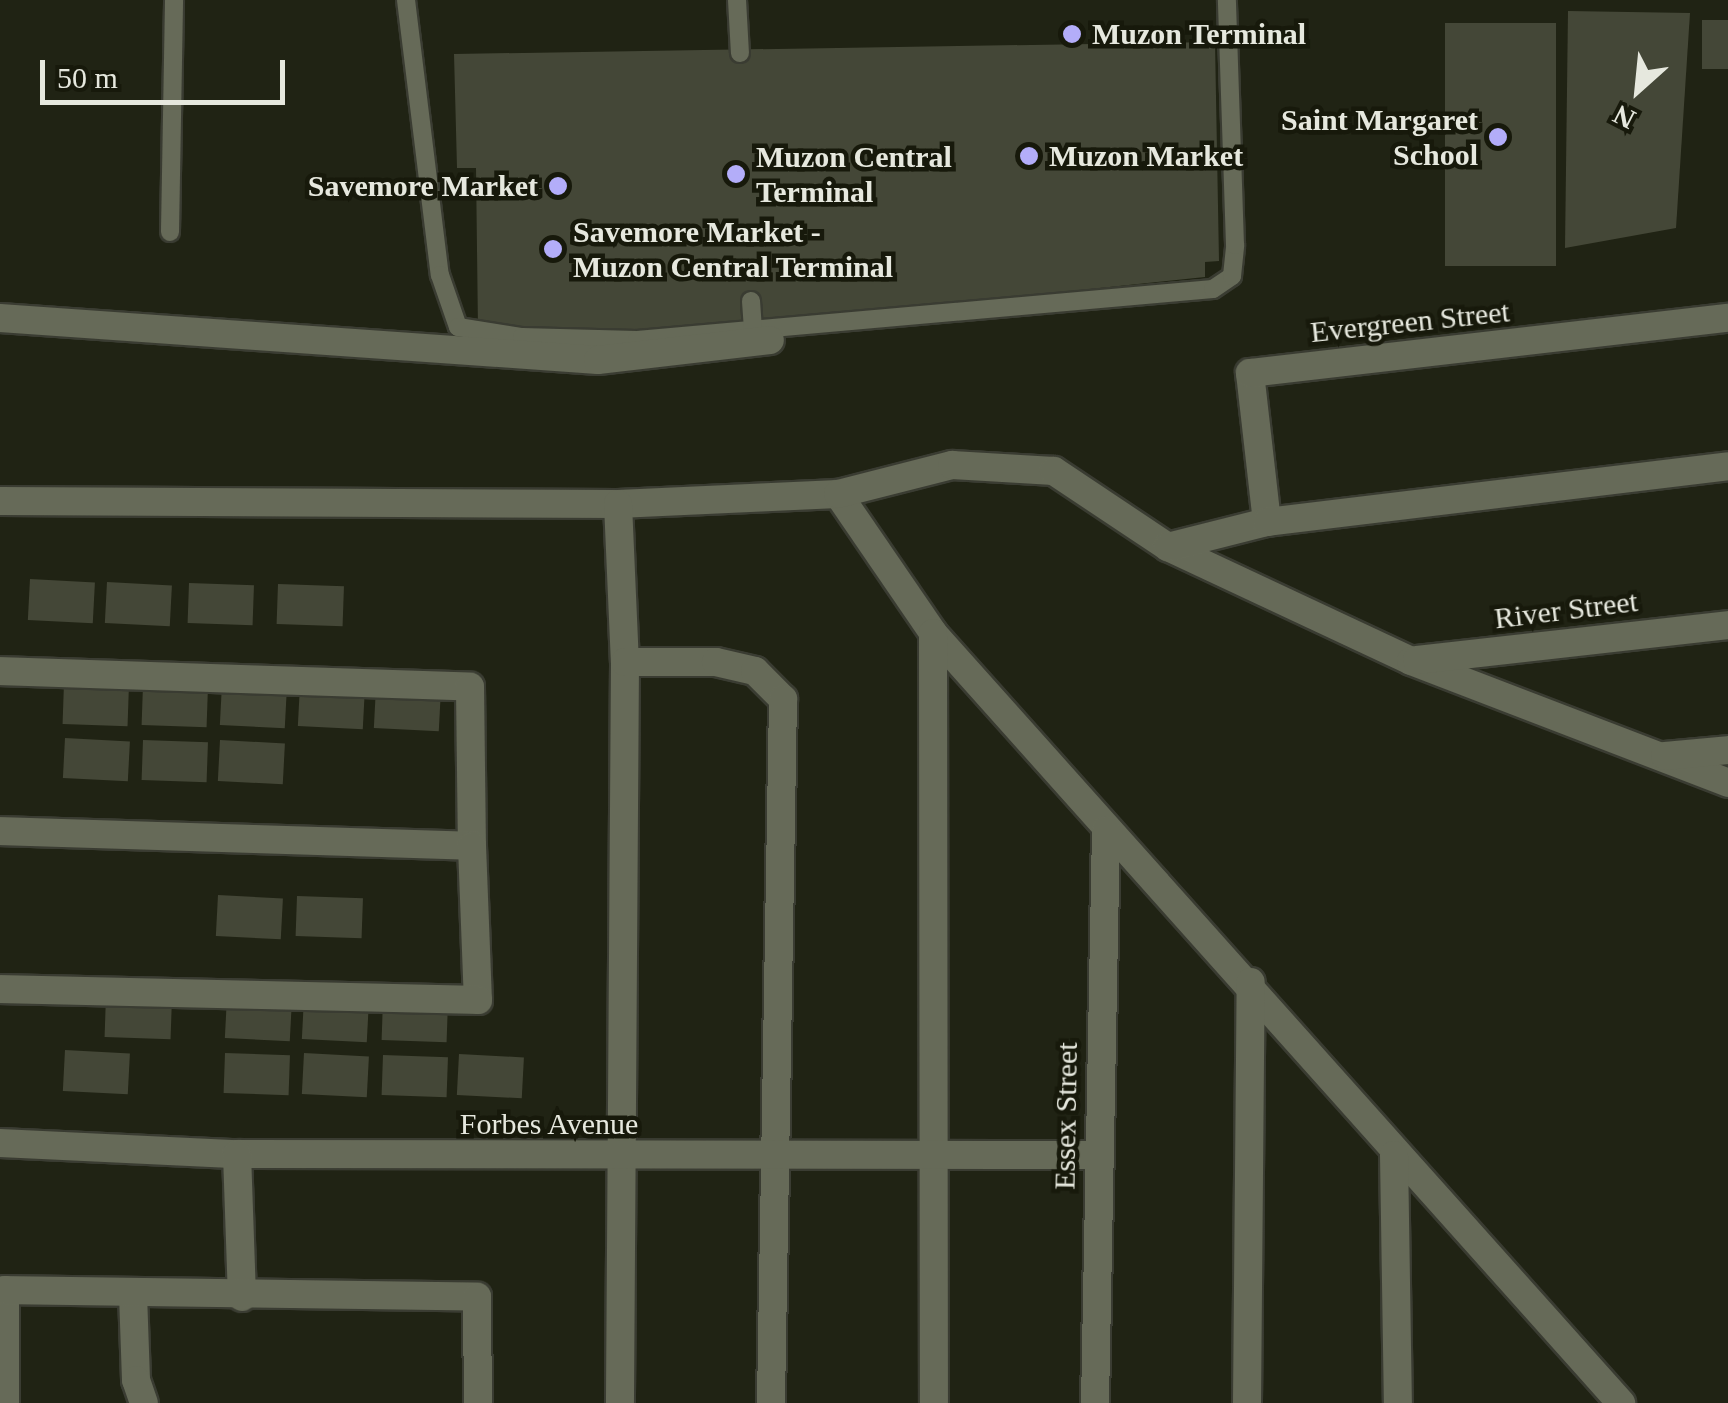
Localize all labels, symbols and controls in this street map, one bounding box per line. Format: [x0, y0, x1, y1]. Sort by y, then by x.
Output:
place label: Muzon Terminal [1092, 16, 1307, 52]
marker: Muzon Terminal [1061, 23, 1083, 45]
scale bar [45, 40, 290, 102]
north arrow [1588, 40, 1688, 140]
text: 50 m [57, 61, 118, 94]
text: N [1608, 99, 1640, 136]
place label: Saint Margaret School [1281, 102, 1478, 172]
marker: Saint Margaret School [1487, 126, 1509, 148]
place label: Muzon Market [1049, 138, 1243, 174]
place label: Muzon Central Terminal [756, 139, 952, 210]
marker: Muzon Market [1018, 145, 1040, 167]
marker: Muzon Central Terminal [725, 163, 747, 185]
place label: Savemore Market [308, 168, 538, 204]
marker: Savemore Market [547, 175, 569, 197]
place label: Savemore Market - Muzon Central Terminal [573, 214, 894, 284]
marker: Savemore Market - Muzon Central Terminal [542, 238, 564, 260]
street label: Evergreen Street [1309, 294, 1511, 350]
street label: River Street [1492, 583, 1640, 637]
street label: Essex Street [1047, 1042, 1085, 1190]
street label: Forbes Avenue [459, 1106, 639, 1142]

